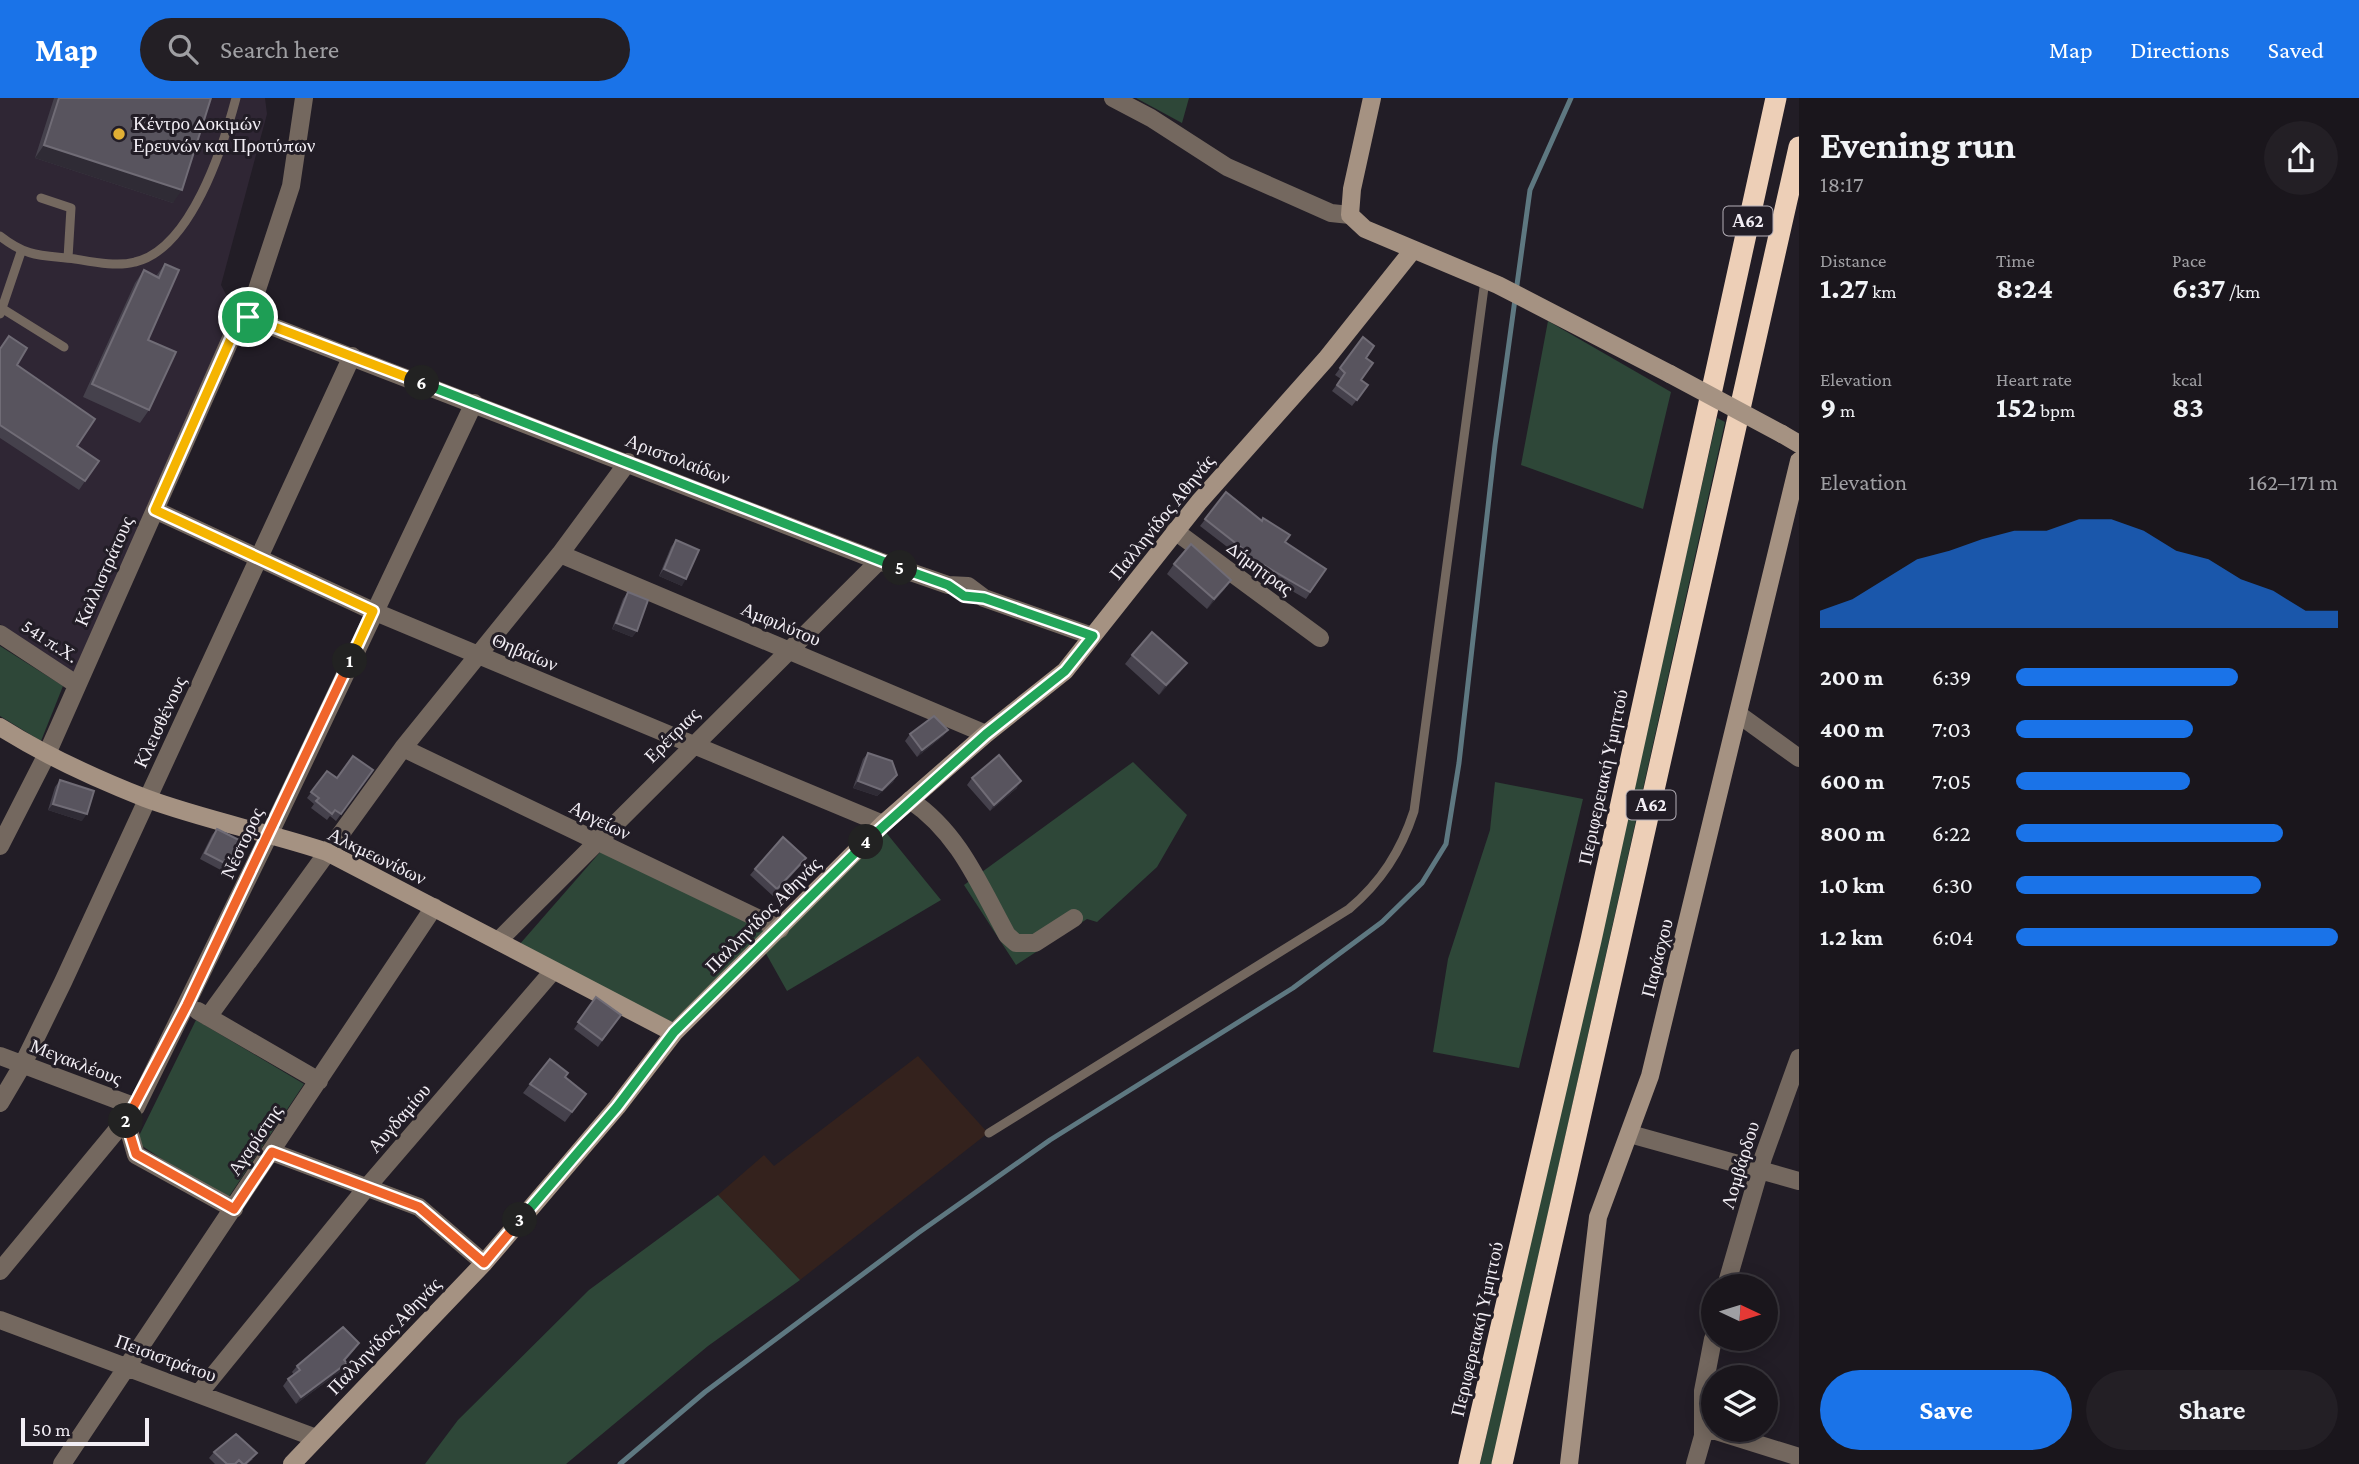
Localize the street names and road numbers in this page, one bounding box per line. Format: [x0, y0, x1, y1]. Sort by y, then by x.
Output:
road number: Α62 [1724, 207, 1772, 236]
street label: Αριστολαίδων [623, 429, 733, 489]
street label: Παλληνίδος Αθηνάς [1105, 450, 1219, 583]
street label: Καλλιστράτους [70, 513, 138, 629]
street label: Δήμητρας [1223, 537, 1297, 600]
street label: Αμφιλύτου [738, 598, 824, 650]
street label: 541 π.Χ. [18, 615, 82, 667]
street label: Θηβαίων [489, 629, 561, 675]
street label: Κλεισθένους [130, 673, 191, 771]
street label: Περιφερειακή Υμηττού [1574, 687, 1632, 867]
street label: Ερέτριας [640, 703, 704, 767]
road number: Α62 [1626, 790, 1676, 820]
street label: Αργείων [566, 796, 634, 844]
street label: Νέστορος [217, 804, 268, 882]
street label: Αλκμεωνίδων [324, 823, 430, 889]
street label: Παλληνίδος Αθηνάς [701, 853, 825, 977]
street label: Παράσχου [1637, 917, 1677, 999]
street label: Μεγακλέους [27, 1035, 125, 1089]
street label: Αυγδαμίου [363, 1079, 435, 1157]
street label: Αγαρίστης [224, 1100, 287, 1179]
street label: Λομβάρδου [1717, 1119, 1763, 1211]
street label: Περιφερειακή Υμηττού [1447, 1240, 1507, 1418]
street label: Παλληνίδος Αθηνάς [323, 1273, 445, 1399]
street label: Πεισιστράτου [113, 1330, 219, 1386]

